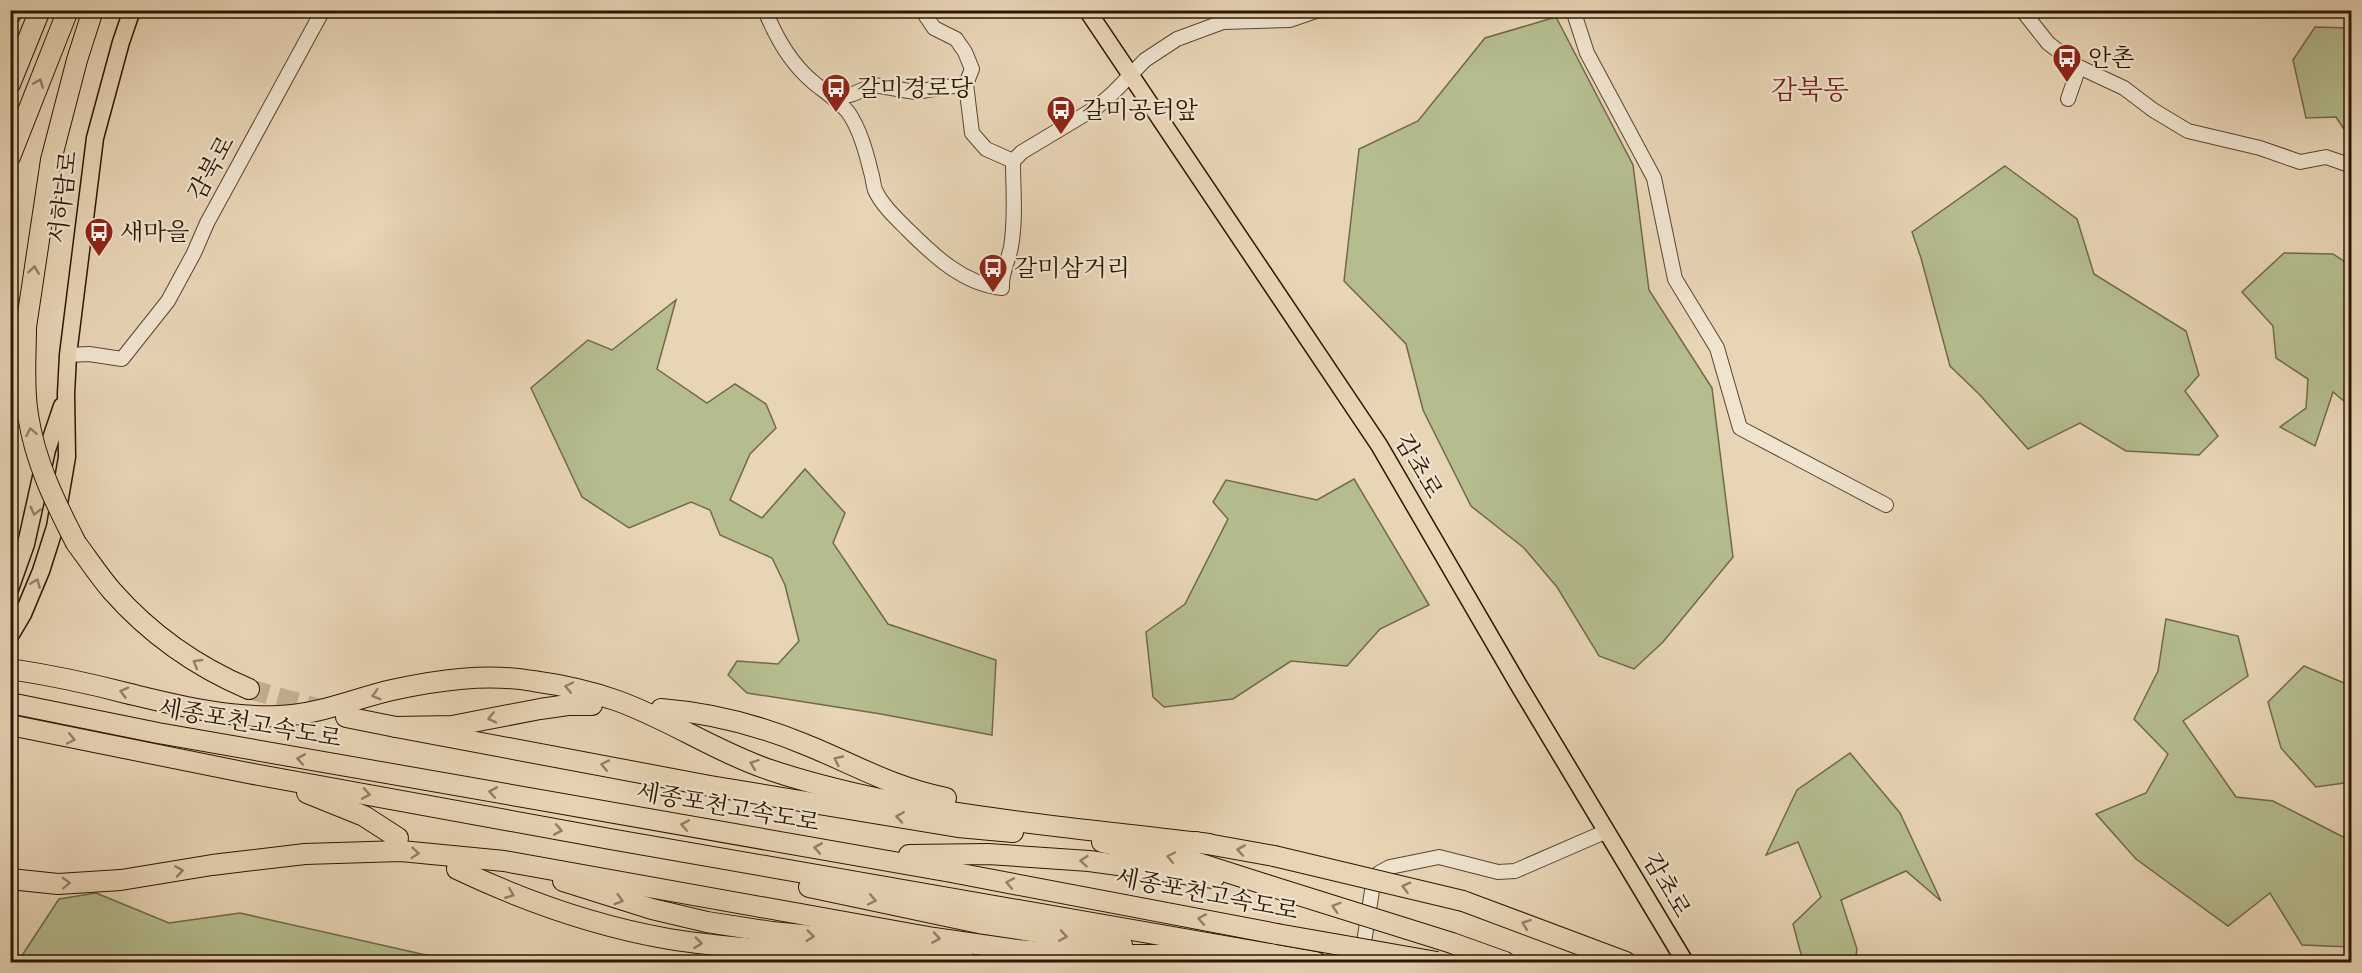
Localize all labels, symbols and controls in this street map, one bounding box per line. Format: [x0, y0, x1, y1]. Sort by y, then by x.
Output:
bus stop icon: 안촌 [2051, 42, 2083, 84]
place label: 안촌 [2088, 42, 2134, 74]
bus stop icon: 갈미경로당 [820, 72, 852, 114]
place label: 갈미경로당 [857, 72, 974, 104]
district label: 감북동 [1771, 72, 1849, 108]
one-way arrow [32, 78, 45, 89]
bus stop icon: 갈미공터앞 [1045, 94, 1077, 136]
place label: 갈미공터앞 [1082, 94, 1198, 126]
street label: 감북로 [180, 130, 242, 206]
street label: 서하남로 [41, 149, 85, 245]
bus stop icon: 새마을 [83, 216, 115, 258]
place label: 새마을 [120, 216, 190, 248]
bus stop icon: 갈미삼거리 [977, 252, 1009, 294]
place label: 갈미삼거리 [1014, 252, 1130, 284]
one-way arrow [28, 265, 40, 274]
one-way arrow [25, 427, 38, 437]
street label: 감초로 [1388, 428, 1450, 504]
one-way arrow [29, 506, 42, 516]
one-way arrow [29, 579, 41, 590]
one-way arrow [193, 658, 203, 670]
one-way arrow [564, 682, 574, 695]
one-way arrow [119, 687, 129, 700]
one-way arrow [372, 688, 382, 700]
street label: 세종포천고속도로 [156, 691, 344, 755]
one-way arrow [488, 711, 498, 724]
one-way arrow [66, 731, 76, 744]
one-way arrow [296, 753, 306, 766]
one-way arrow [834, 755, 845, 767]
one-way arrow [600, 759, 610, 772]
one-way arrow [749, 759, 760, 771]
street label: 세종포천고속도로 [634, 775, 822, 839]
one-way arrow [488, 786, 498, 799]
one-way arrow [361, 787, 371, 800]
one-way arrow [895, 812, 905, 824]
one-way arrow [680, 819, 690, 832]
one-way arrow [552, 823, 562, 836]
one-way arrow [814, 842, 824, 855]
one-way arrow [1237, 844, 1247, 857]
one-way arrow [410, 846, 419, 859]
street label: 감초로 [1636, 847, 1698, 923]
one-way arrow [1166, 851, 1176, 864]
one-way arrow [1080, 855, 1089, 868]
street label: 세종포천고속도로 [1113, 861, 1301, 927]
one-way arrow [173, 865, 183, 878]
one-way arrow [61, 877, 70, 890]
one-way arrow [1006, 877, 1016, 890]
one-way arrow [1402, 881, 1412, 894]
one-way arrow [504, 887, 515, 899]
one-way arrow [614, 892, 624, 905]
one-way arrow [867, 893, 877, 906]
one-way arrow [1331, 902, 1342, 914]
one-way arrow [1197, 913, 1207, 926]
one-way arrow [1521, 918, 1532, 931]
one-way arrow [806, 929, 815, 942]
one-way arrow [1059, 930, 1068, 942]
one-way arrow [930, 931, 940, 944]
one-way arrow [694, 936, 703, 949]

